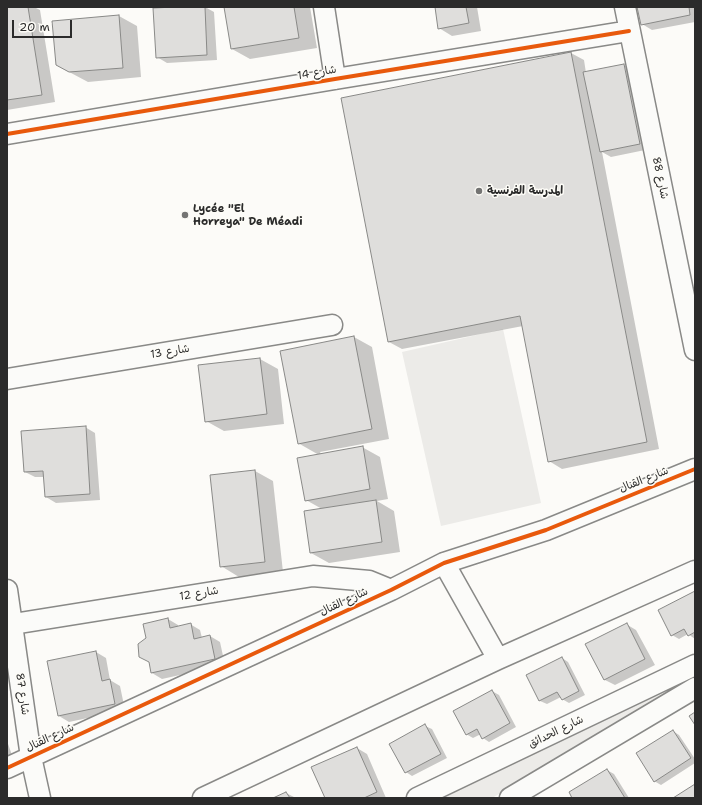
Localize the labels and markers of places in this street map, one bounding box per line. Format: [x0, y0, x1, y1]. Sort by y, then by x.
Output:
place label: المدرسة الفرنسية [487, 184, 563, 198]
marker: المدرسة الفرنسية [474, 186, 484, 196]
place label: Lycée "El Horreya" De Méadi [193, 202, 303, 228]
marker: Lycée "El Horreya" De Méadi [180, 210, 190, 220]

